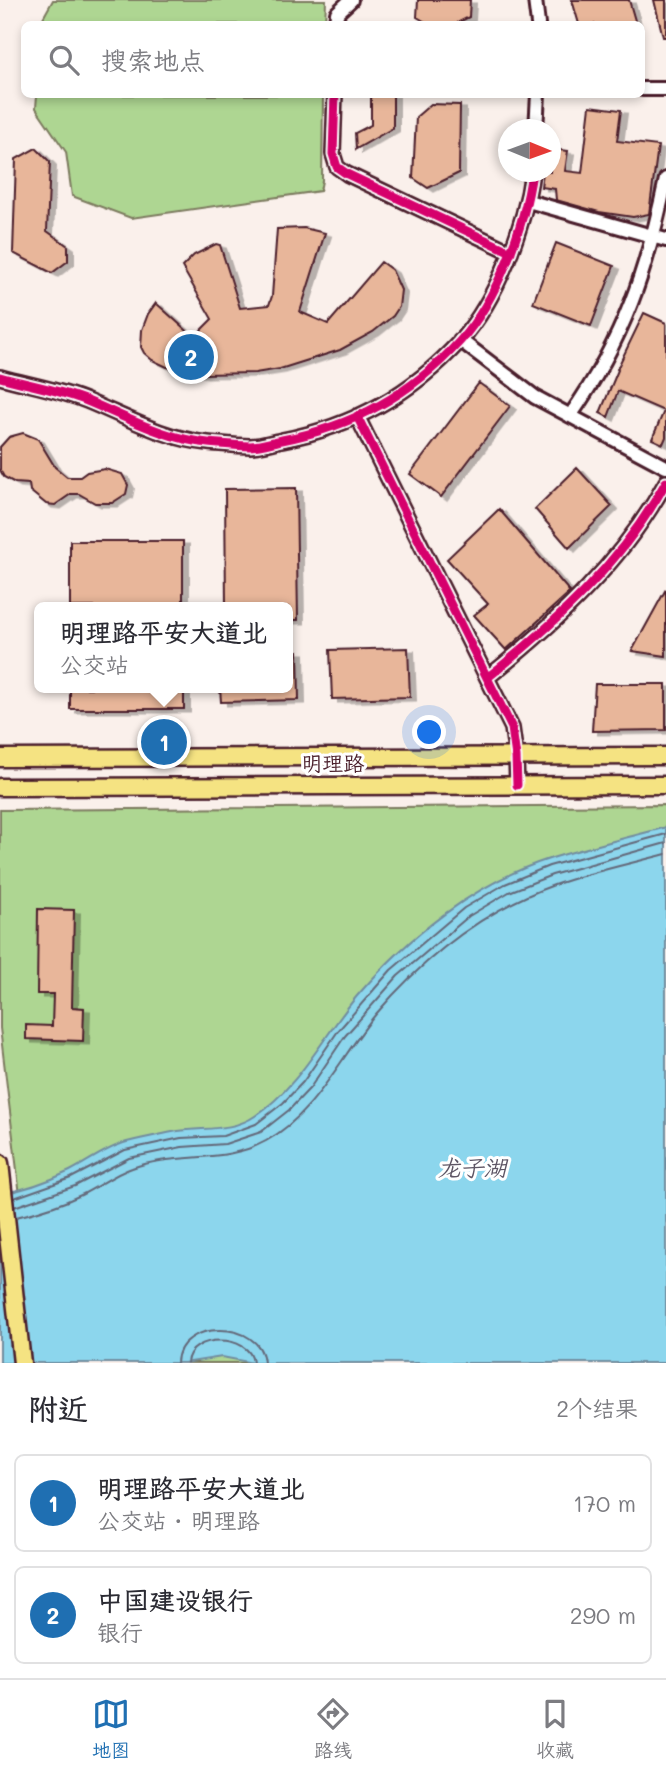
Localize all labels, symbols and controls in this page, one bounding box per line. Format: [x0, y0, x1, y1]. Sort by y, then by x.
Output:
search box [21, 21, 645, 98]
icon: search [45, 41, 83, 79]
text: 搜索地点 [101, 43, 205, 77]
north arrow [498, 119, 561, 182]
pin: 2 [168, 331, 214, 383]
popup [34, 602, 293, 693]
text: 明理路平安大道北 [59, 615, 268, 649]
text: 公交站 [59, 649, 128, 679]
your location [412, 715, 446, 749]
pin: 1 [141, 716, 187, 768]
street label: 明理路 [302, 749, 365, 776]
water label: 龙子湖 [438, 1152, 509, 1182]
text: 附近 [28, 1388, 88, 1428]
text: 2个结果 [556, 1393, 638, 1423]
text: 明理路平安大道北 [97, 1471, 305, 1505]
text: 1 [48, 1488, 58, 1518]
text: 170 m [573, 1488, 636, 1518]
text: 公交站 · 明理路 [97, 1505, 260, 1535]
text: 中国建设银行 [97, 1583, 253, 1617]
text: 2 [47, 1600, 59, 1630]
text: 290 m [570, 1600, 636, 1630]
text: 银行 [97, 1617, 143, 1647]
tab: 地图 [92, 1695, 130, 1762]
tab: 路线 [314, 1695, 352, 1762]
tab: 收藏 [536, 1695, 574, 1762]

